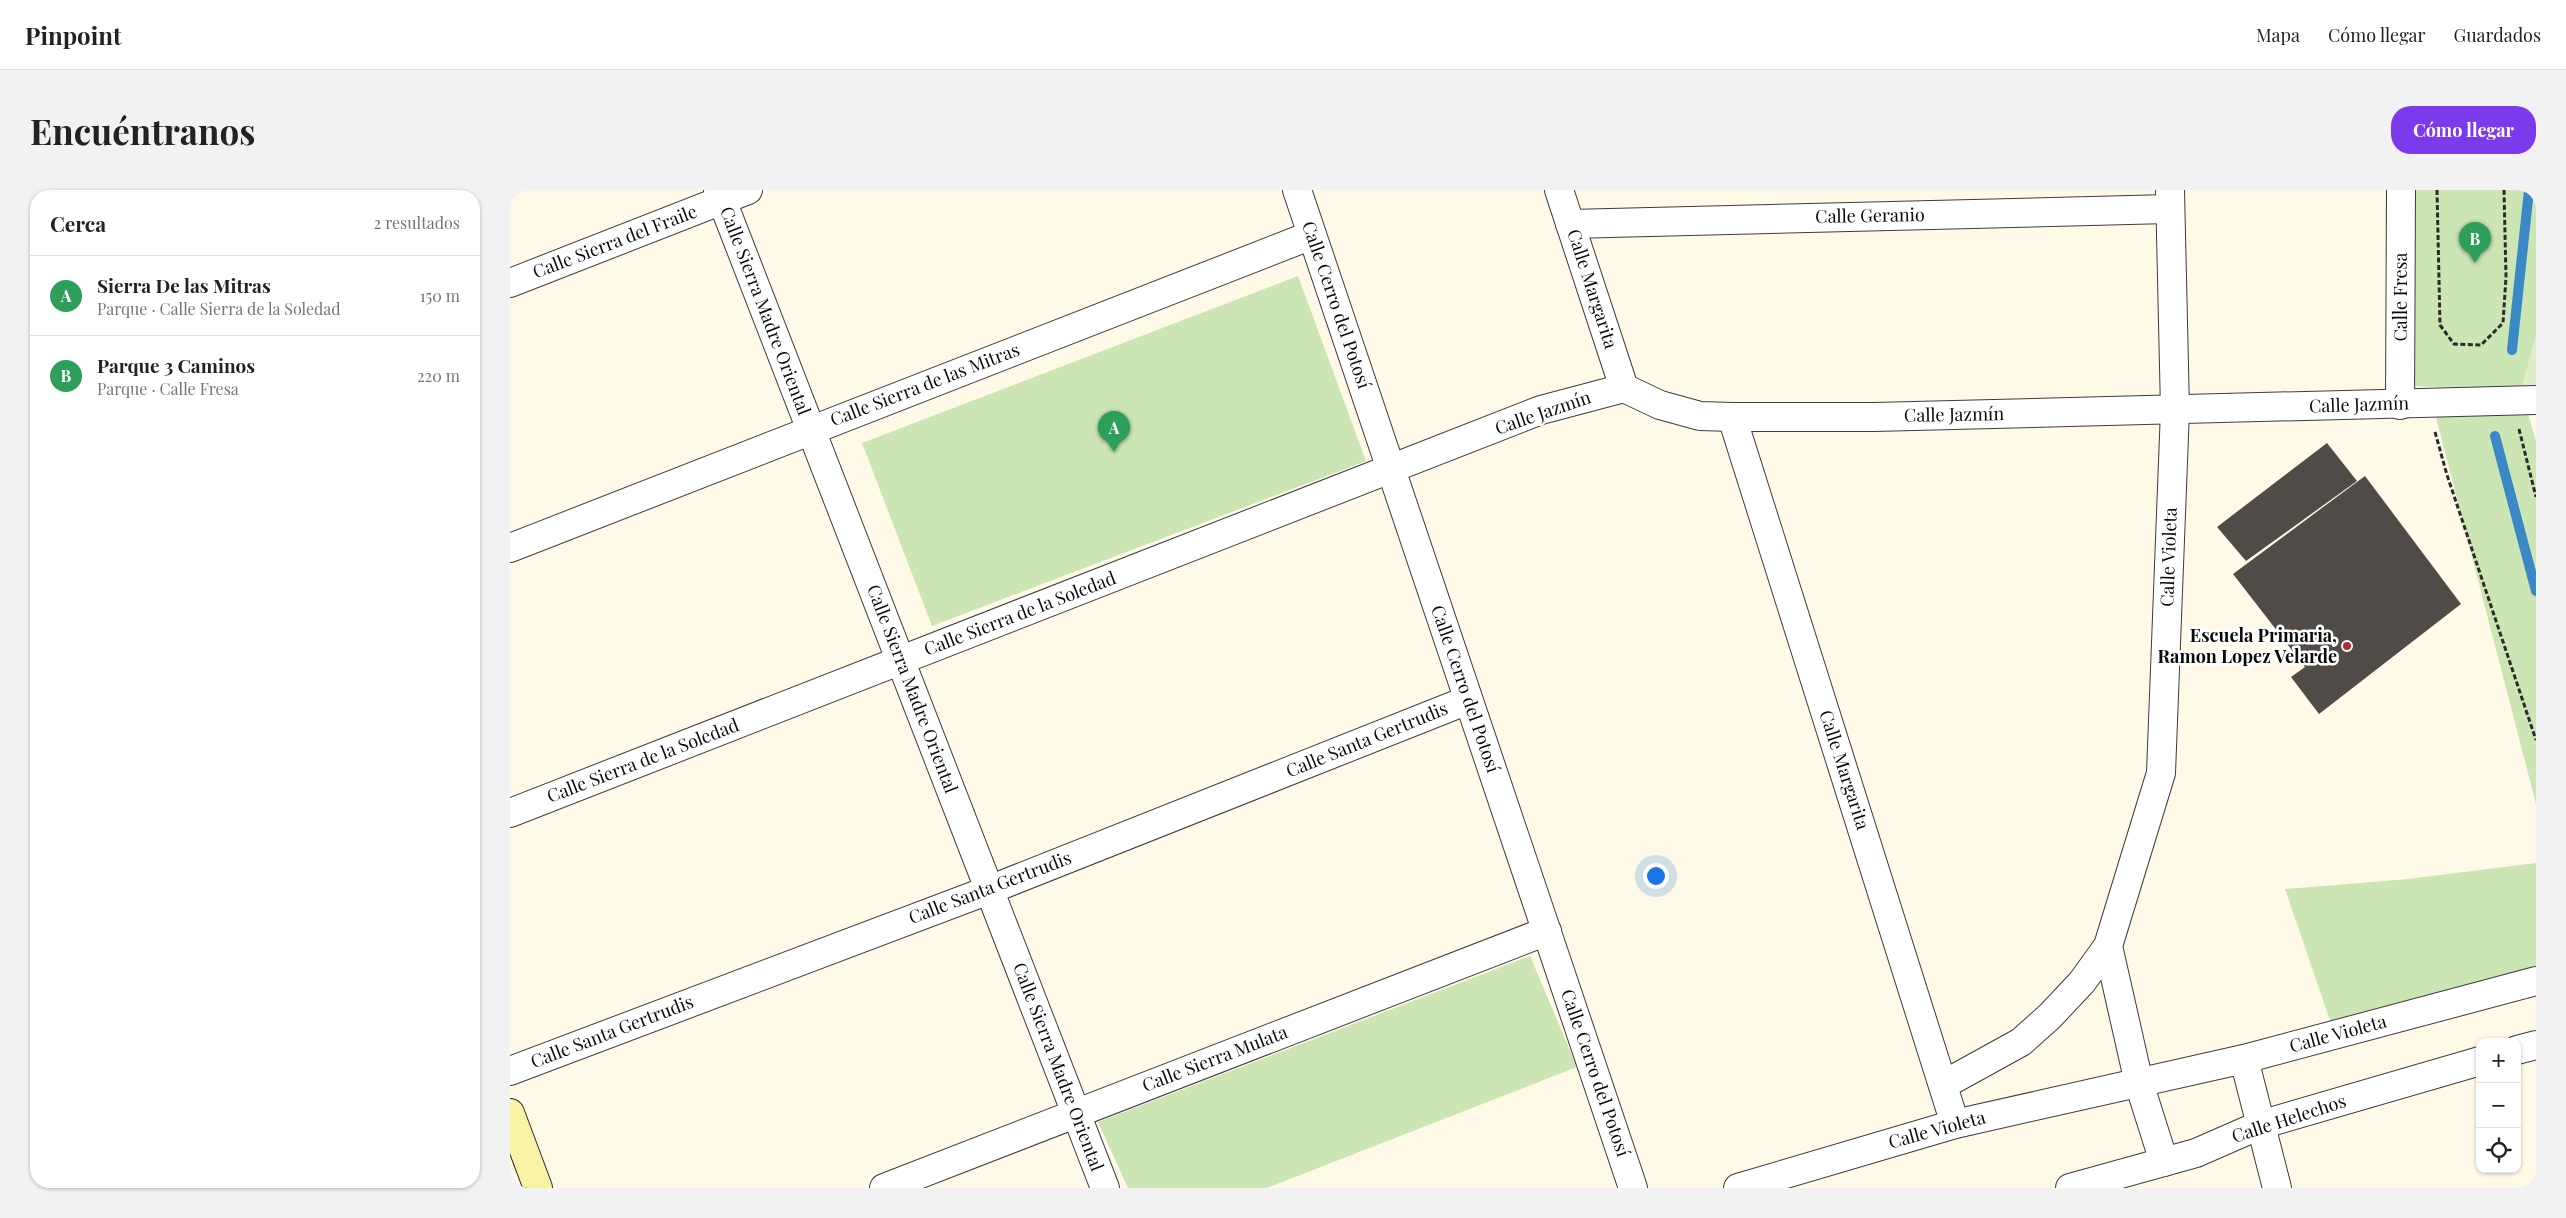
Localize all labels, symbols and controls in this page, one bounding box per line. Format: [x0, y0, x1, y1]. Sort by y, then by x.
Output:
text: Pinpoint [25, 19, 121, 51]
text: Mapa [2256, 23, 2300, 47]
text: Cómo llegar [2328, 23, 2425, 47]
text: Guardados [2453, 23, 2541, 47]
button: Cómo llegar [2391, 106, 2536, 154]
text: Encuéntranos [30, 107, 255, 154]
street label: Calle Sierra del Fraile [529, 199, 700, 283]
street label: Calle Geranio [1815, 202, 1925, 228]
street label: Calle Sierra Madre Oriental [715, 203, 817, 418]
text: Cerca [50, 209, 106, 237]
text: 2 resultados [374, 212, 460, 233]
street label: Calle Cerro del Potosí [1297, 218, 1377, 392]
pin: B [2459, 222, 2491, 263]
street label: Calle Margarita [1562, 226, 1624, 352]
street label: Calle Fresa [2388, 252, 2412, 342]
text: Sierra De las Mitras [97, 272, 271, 298]
text: A [61, 285, 71, 306]
text: 150 m [420, 285, 460, 306]
text: Parque · Calle Sierra de la Soledad [97, 298, 341, 319]
street label: Calle Sierra de las Mitras [827, 337, 1023, 431]
text: Parque 3 Caminos [97, 352, 255, 378]
text: B [61, 365, 71, 386]
text: 220 m [417, 365, 460, 386]
text: Parque · Calle Fresa [97, 378, 239, 399]
street label: Calle Jazmín [1491, 384, 1594, 440]
street label: Calle Jazmín [2309, 390, 2410, 418]
street label: Calle Jazmín [1904, 401, 2004, 427]
pin: A [1098, 411, 1130, 452]
street label: Calle Violeta [2154, 507, 2182, 607]
street label: Calle Sierra de la Soledad [920, 565, 1120, 661]
street label: Calle Sierra Madre Oriental [862, 581, 964, 796]
street label: Calle Cerro del Potosí [1426, 602, 1506, 776]
place label: Escuela Primaria, Ramon Lopez Velarde [2158, 623, 2337, 668]
marker: Escuela Primaria, Ramon Lopez Velarde [2341, 640, 2353, 652]
street label: Calle Santa Gertrudis [1282, 696, 1451, 783]
street label: Calle Margarita [1814, 707, 1876, 833]
street label: Calle Sierra de la Soledad [543, 712, 743, 808]
street label: Calle Santa Gertrudis [905, 845, 1074, 929]
your location [1643, 863, 1669, 889]
street label: Calle Sierra Madre Oriental [1008, 959, 1110, 1174]
street label: Calle Cerro del Potosí [1556, 986, 1636, 1160]
street label: Calle Santa Gertrudis [527, 989, 696, 1073]
street label: Calle Violeta [2287, 1009, 2389, 1058]
street label: Calle Sierra Mulata [1139, 1019, 1291, 1097]
map controls [2476, 1038, 2521, 1173]
button: + [2476, 1038, 2521, 1083]
button: − [2476, 1083, 2521, 1128]
street label: Calle Helechos [2228, 1088, 2349, 1148]
street label: Calle Violeta [1886, 1105, 1988, 1154]
button: locate [2476, 1128, 2521, 1173]

